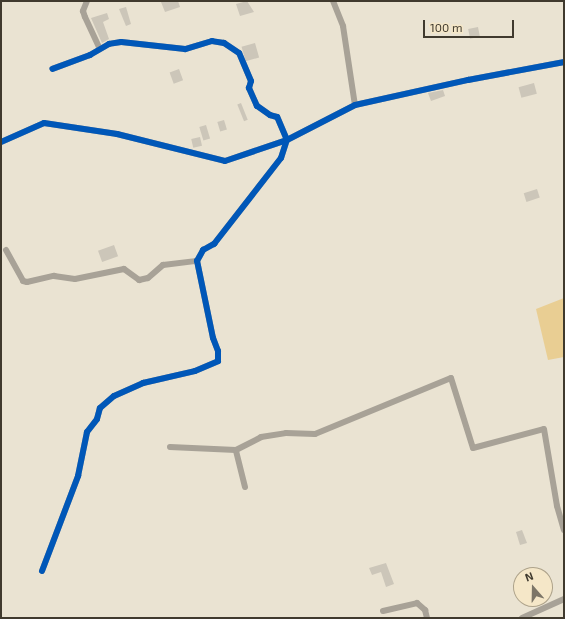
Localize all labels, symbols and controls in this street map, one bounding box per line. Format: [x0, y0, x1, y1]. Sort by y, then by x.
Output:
scale bar [425, 12, 516, 38]
text: 100 m [430, 20, 462, 34]
north arrow [513, 567, 553, 607]
text: N [523, 569, 535, 584]

